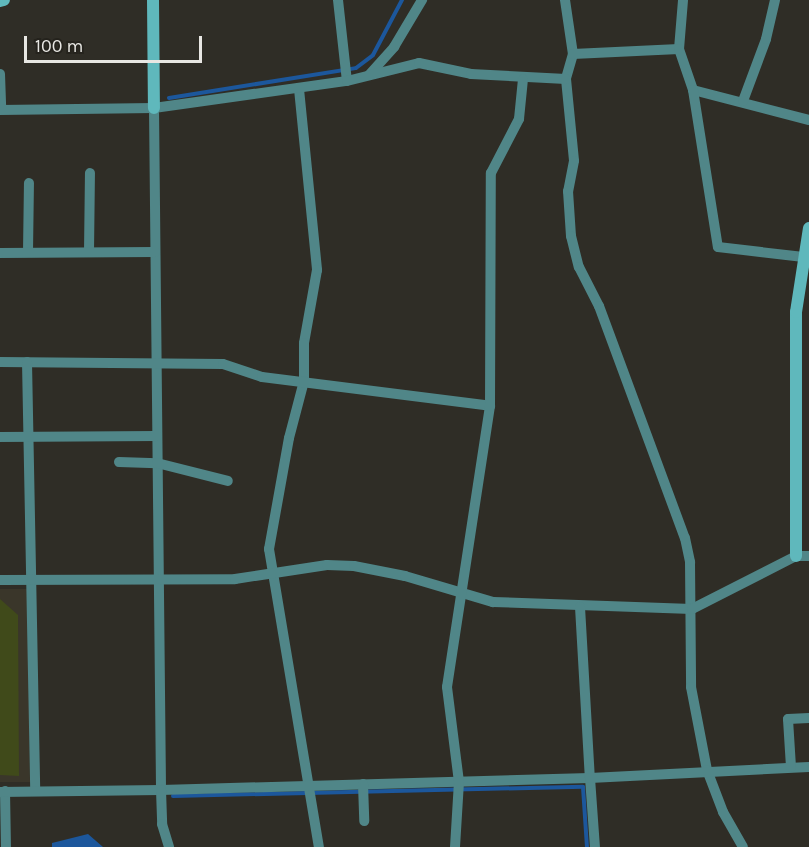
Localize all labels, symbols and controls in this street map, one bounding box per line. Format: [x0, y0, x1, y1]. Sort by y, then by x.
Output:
scale bar [27, 24, 206, 62]
text: 100 m [35, 35, 83, 57]

